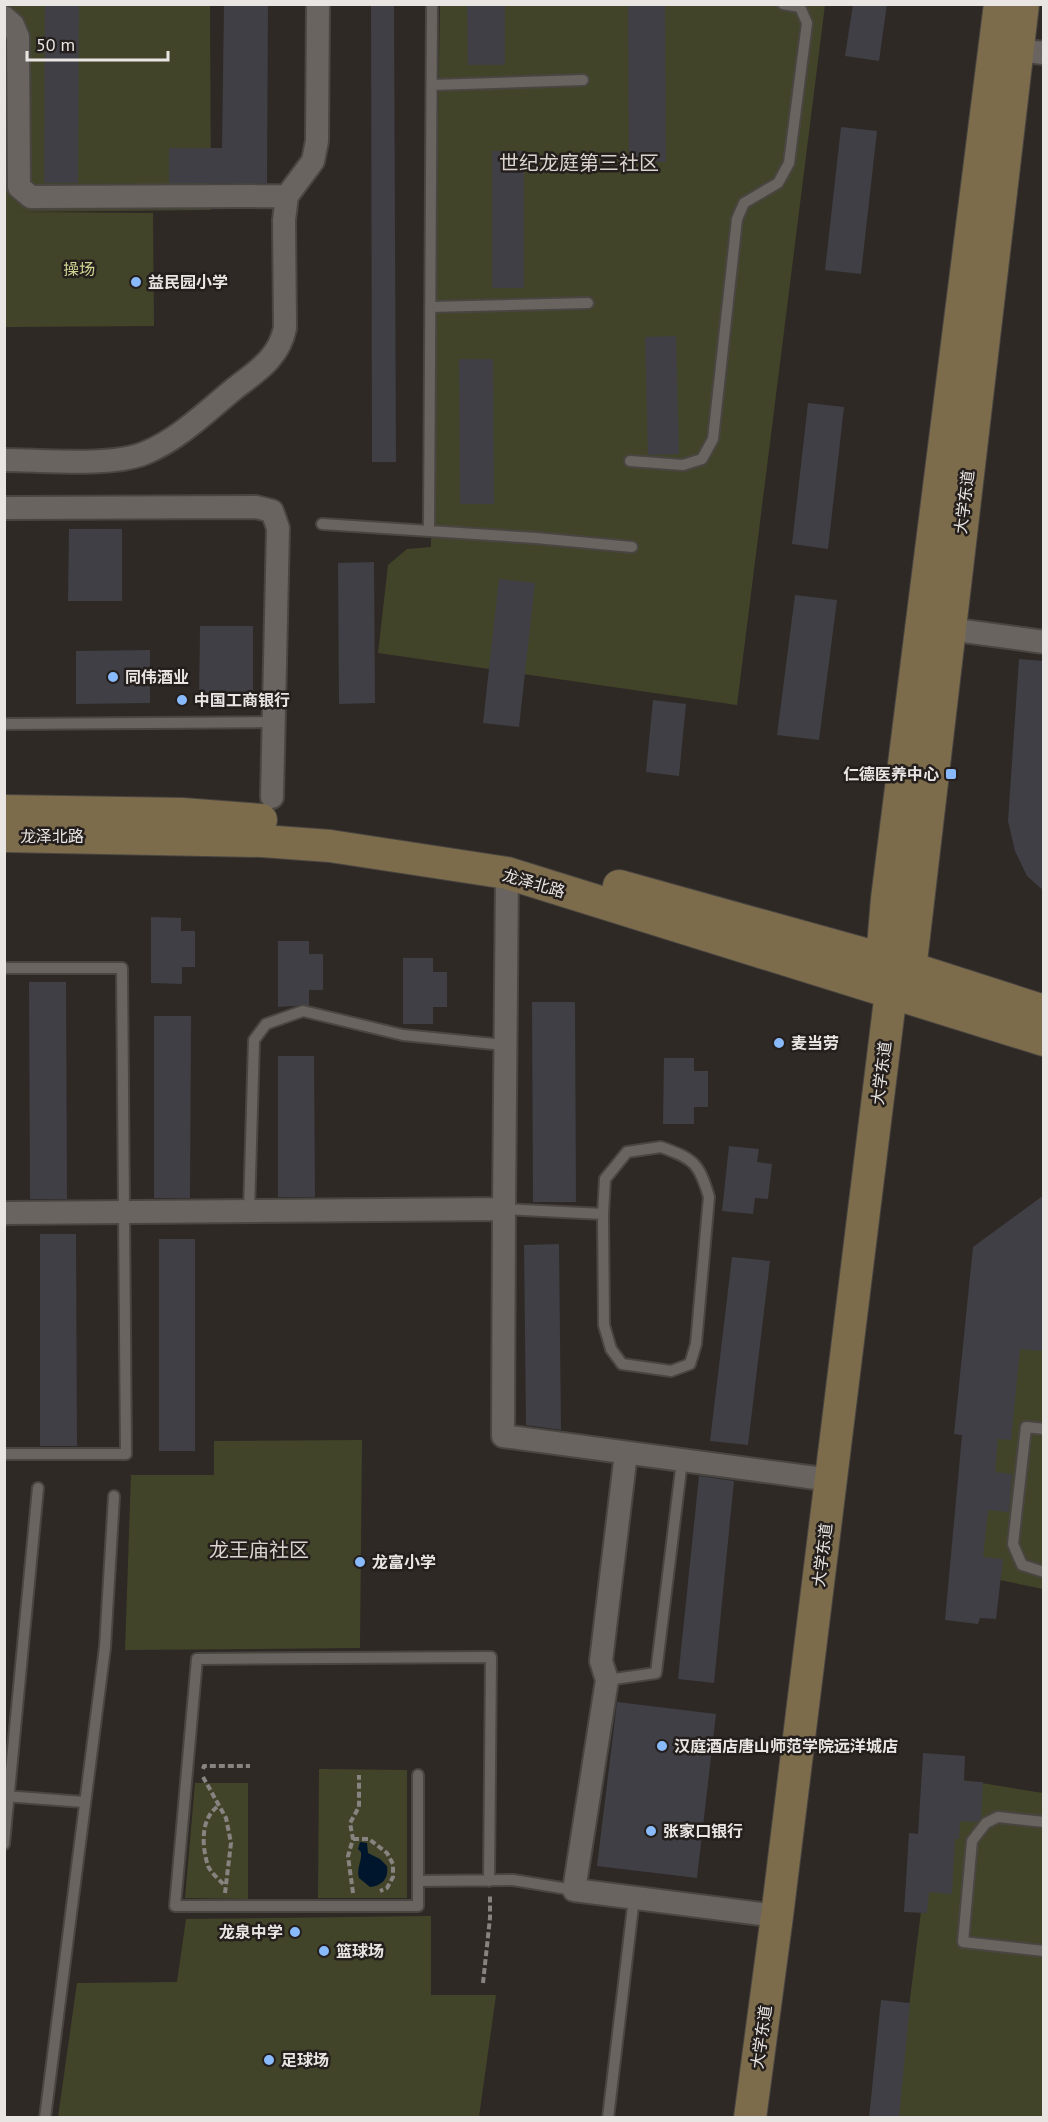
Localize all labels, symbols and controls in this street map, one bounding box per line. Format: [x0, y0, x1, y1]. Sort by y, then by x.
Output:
scale bar [27, 24, 168, 62]
text: 50 m [36, 33, 75, 56]
district label: 世纪龙庭第三社区 [499, 150, 659, 176]
park label: 操场 [63, 259, 95, 279]
place label: 益民园小学 [148, 272, 228, 292]
marker: 益民园小学 [129, 275, 143, 289]
street label: 大学东道 [950, 469, 978, 535]
place label: 同伟酒业 [125, 667, 189, 687]
marker: 同伟酒业 [106, 670, 120, 684]
place label: 中国工商银行 [194, 690, 290, 710]
marker: 中国工商银行 [175, 693, 189, 707]
place label: 仁德医养中心 [843, 764, 939, 784]
marker: 仁德医养中心 [944, 767, 958, 781]
street label: 龙泽北路 [20, 826, 84, 846]
street label: 龙泽北路 [500, 865, 568, 901]
place label: 麦当劳 [791, 1033, 839, 1053]
marker: 麦当劳 [772, 1036, 786, 1050]
street label: 大学东道 [867, 1040, 895, 1106]
street label: 大学东道 [808, 1522, 836, 1588]
district label: 龙王庙社区 [209, 1537, 309, 1563]
place label: 龙富小学 [372, 1552, 436, 1572]
marker: 龙富小学 [353, 1555, 367, 1569]
place label: 汉庭酒店唐山师范学院远洋城店 [674, 1736, 898, 1756]
marker: 汉庭酒店唐山师范学院远洋城店 [655, 1739, 669, 1753]
place label: 张家口银行 [663, 1821, 743, 1841]
marker: 张家口银行 [644, 1824, 658, 1838]
place label: 龙泉中学 [219, 1922, 283, 1942]
marker: 龙泉中学 [288, 1925, 302, 1939]
place label: 篮球场 [336, 1941, 384, 1961]
marker: 篮球场 [317, 1944, 331, 1958]
street label: 大学东道 [747, 2004, 775, 2070]
place label: 足球场 [281, 2050, 329, 2070]
marker: 足球场 [262, 2053, 276, 2067]

